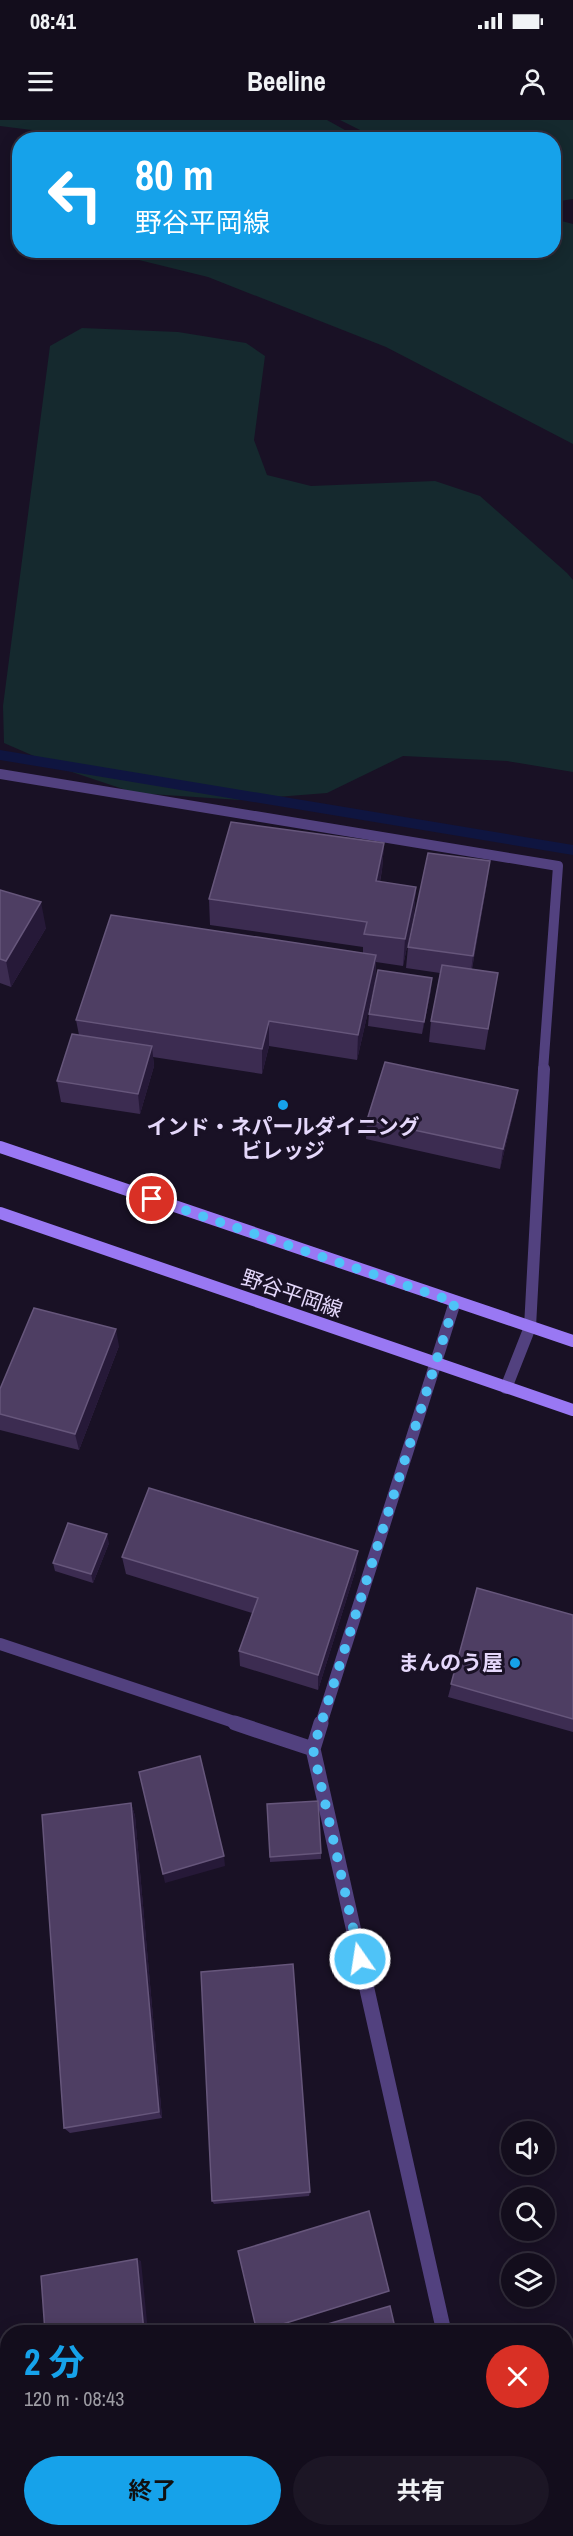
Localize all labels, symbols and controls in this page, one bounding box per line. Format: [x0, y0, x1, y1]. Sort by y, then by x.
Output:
text: 08:41 [30, 6, 76, 36]
text: Beeline [247, 63, 326, 99]
icon: menu [24, 65, 57, 98]
icon: person [516, 65, 549, 98]
text: 80 m [135, 147, 214, 203]
icon: left [36, 156, 114, 234]
text: 野谷平岡線 [135, 204, 270, 240]
marker: インド・ネパールダイニング ビレッジ [276, 1098, 290, 1112]
place label: インド・ネパールダイニング ビレッジ [147, 1112, 420, 1165]
pin [126, 1173, 177, 1224]
icon: arrive [135, 1182, 168, 1215]
street label: 野谷平岡線 [238, 1263, 347, 1324]
place label: まんのう屋 [398, 1648, 503, 1677]
marker: まんのう屋 [508, 1656, 522, 1670]
position arrow [328, 1927, 392, 1991]
map controls [501, 2121, 555, 2307]
button: sound [501, 2121, 555, 2175]
button: search [501, 2187, 555, 2241]
button: layers [501, 2253, 555, 2307]
text: 2 分 [24, 2338, 85, 2386]
button: close [486, 2345, 549, 2408]
text: 120 m · 08:43 [24, 2385, 124, 2412]
button: 終了 [24, 2456, 281, 2525]
button: 共有 [293, 2456, 549, 2525]

